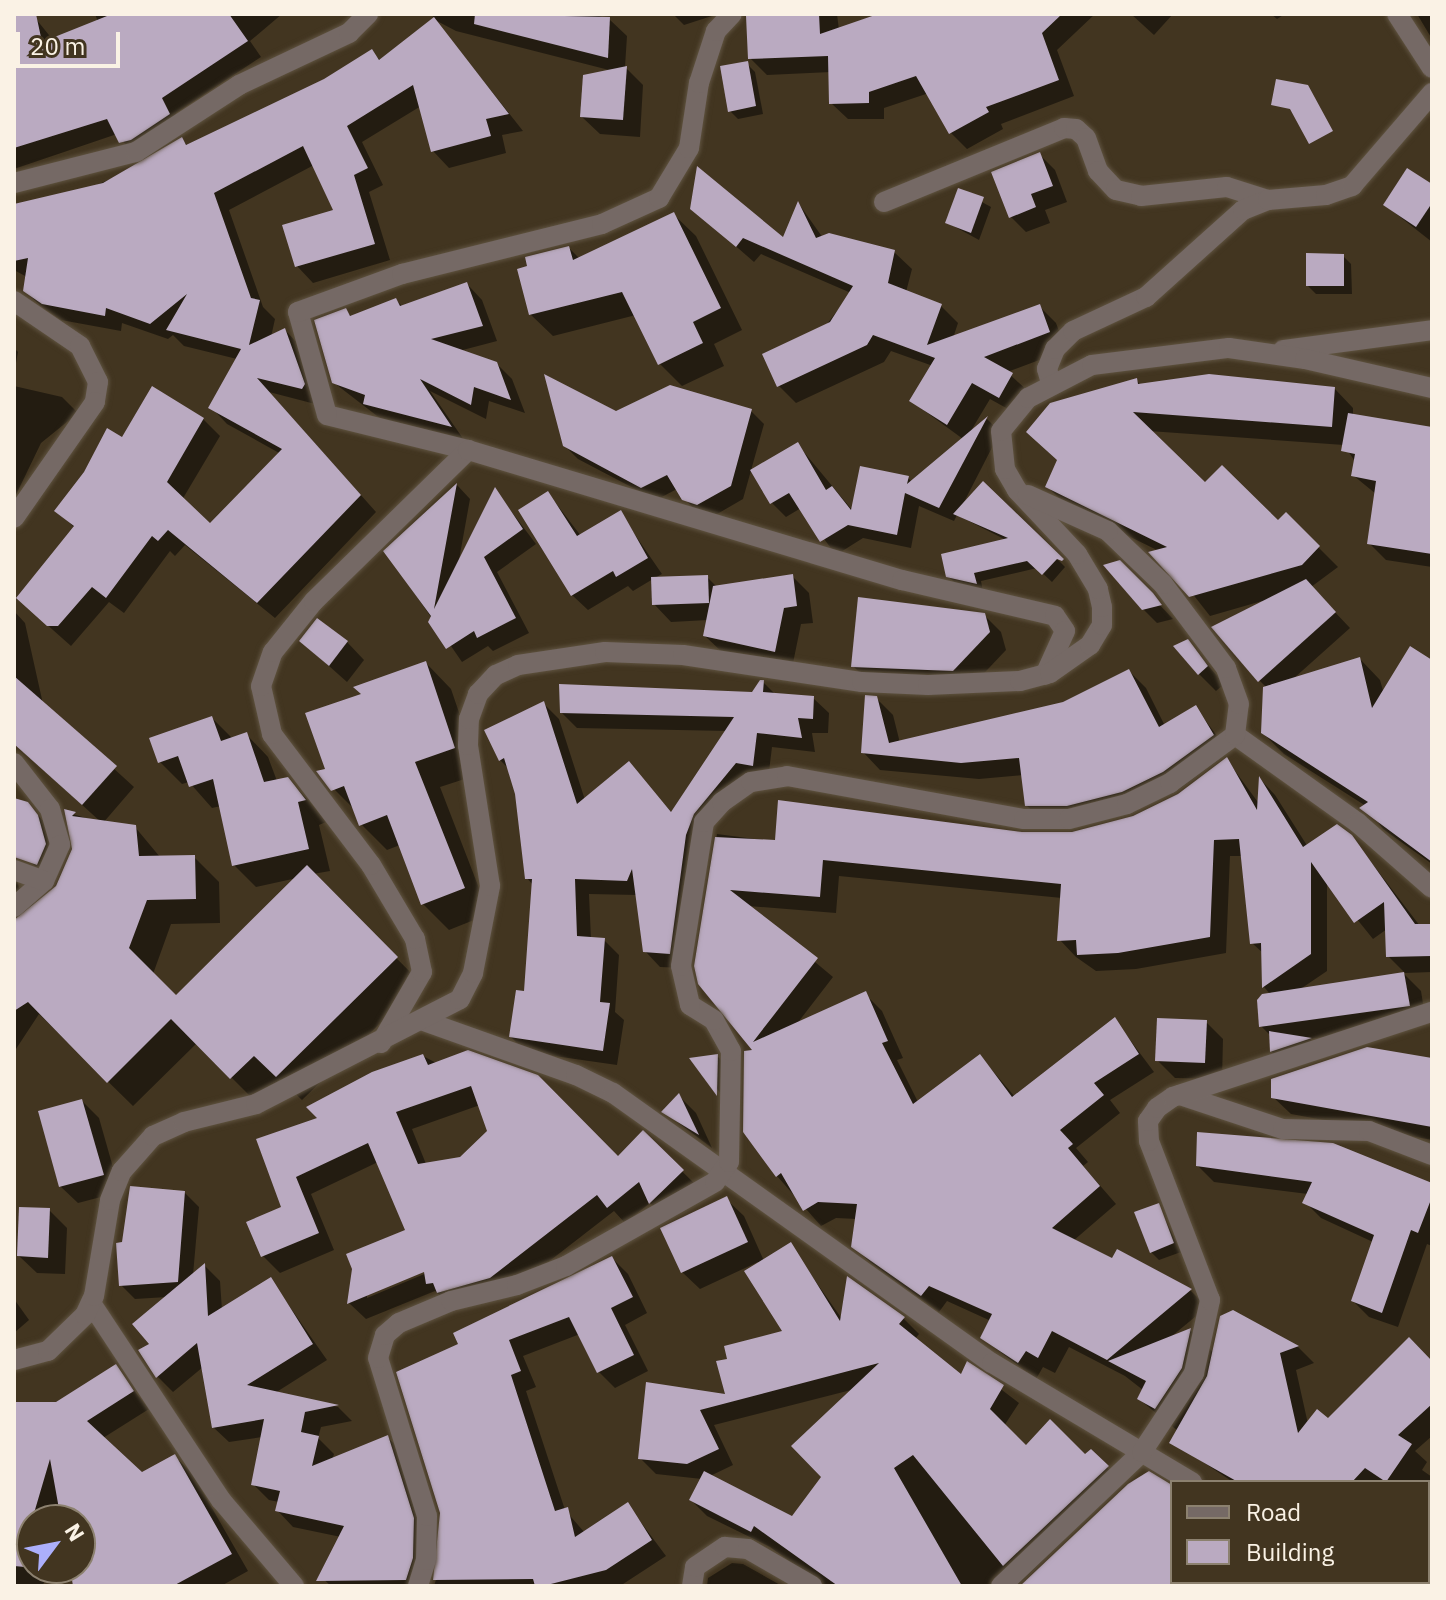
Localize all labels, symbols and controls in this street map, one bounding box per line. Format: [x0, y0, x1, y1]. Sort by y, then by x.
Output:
scale bar [20, 16, 124, 66]
text: 20 m [30, 30, 85, 62]
legend [1170, 1480, 1430, 1584]
text: Road [1246, 1496, 1301, 1528]
north arrow [16, 1504, 96, 1584]
text: N [59, 1518, 92, 1547]
text: Building [1246, 1536, 1334, 1568]

